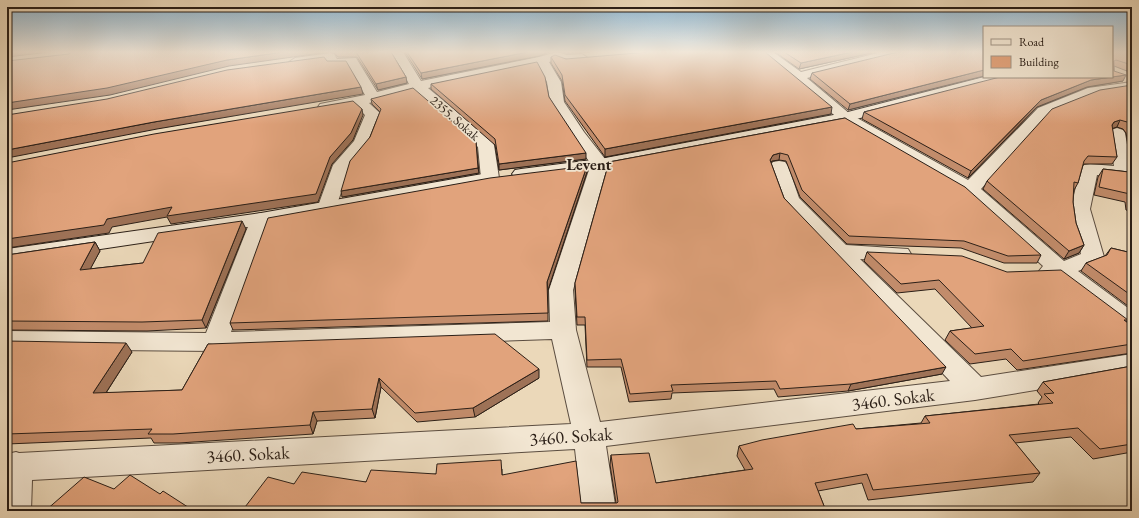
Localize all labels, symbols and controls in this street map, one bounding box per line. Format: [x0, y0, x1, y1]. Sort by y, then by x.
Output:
legend [983, 26, 1113, 78]
text: Road [1019, 34, 1045, 50]
text: Building [1019, 54, 1060, 70]
street label: 2355. Sokak [427, 92, 484, 145]
district label: Levent [566, 154, 612, 175]
street label: 3460. Sokak [850, 382, 936, 415]
street label: 3460. Sokak [529, 422, 614, 450]
street label: 3460. Sokak [206, 440, 291, 468]

